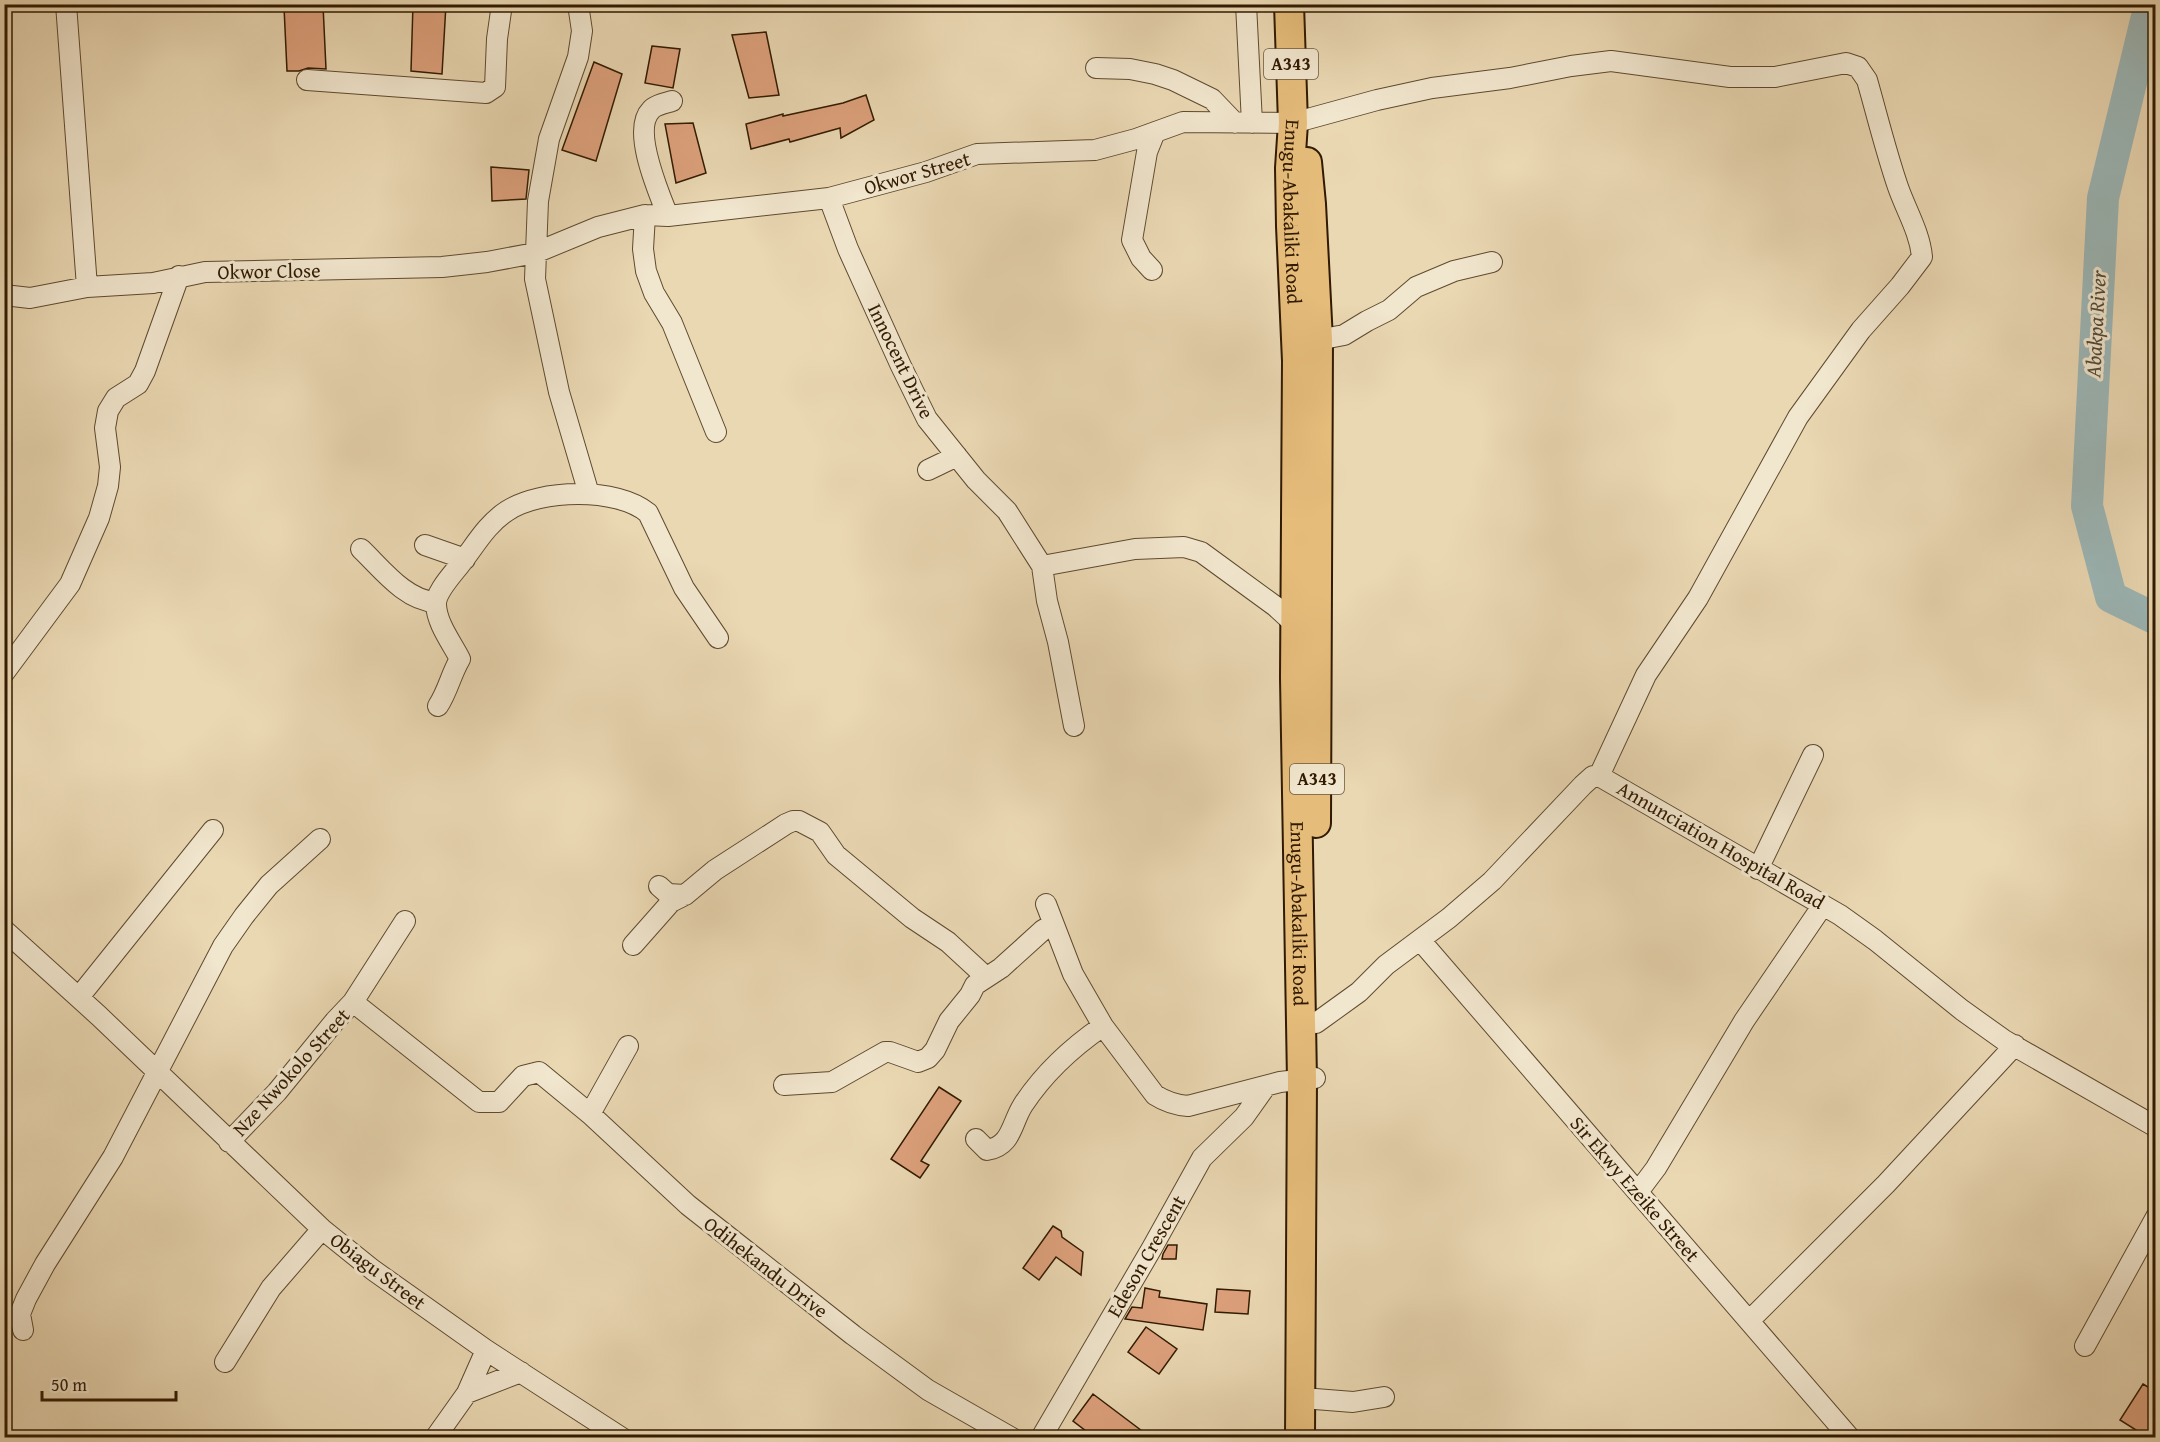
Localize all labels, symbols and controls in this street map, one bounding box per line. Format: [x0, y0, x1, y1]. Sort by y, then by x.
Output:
road number: A343 [1264, 49, 1318, 79]
street label: Enugu-Abakaliki Road [1276, 119, 1309, 305]
street label: Okwor Street [860, 143, 974, 202]
street label: Okwor Close [217, 255, 321, 286]
water label: Abakpa River [2077, 268, 2114, 379]
street label: Innocent Drive [861, 298, 942, 423]
road number: A343 [1290, 764, 1344, 794]
street label: Annunciation Hospital Road [1612, 773, 1831, 916]
street label: Enugu-Abakaliki Road [1283, 821, 1316, 1007]
street label: Nze Nwokolo Street [225, 1001, 356, 1142]
street label: Sir Ekwy Ezeike Street [1564, 1109, 1707, 1268]
street label: Edeson Crescent [1099, 1189, 1192, 1322]
street label: Odihekandu Drive [698, 1209, 835, 1324]
street label: Obiagu Street [324, 1225, 432, 1316]
scale bar [42, 1364, 176, 1402]
text: 50 m [51, 1371, 87, 1398]

